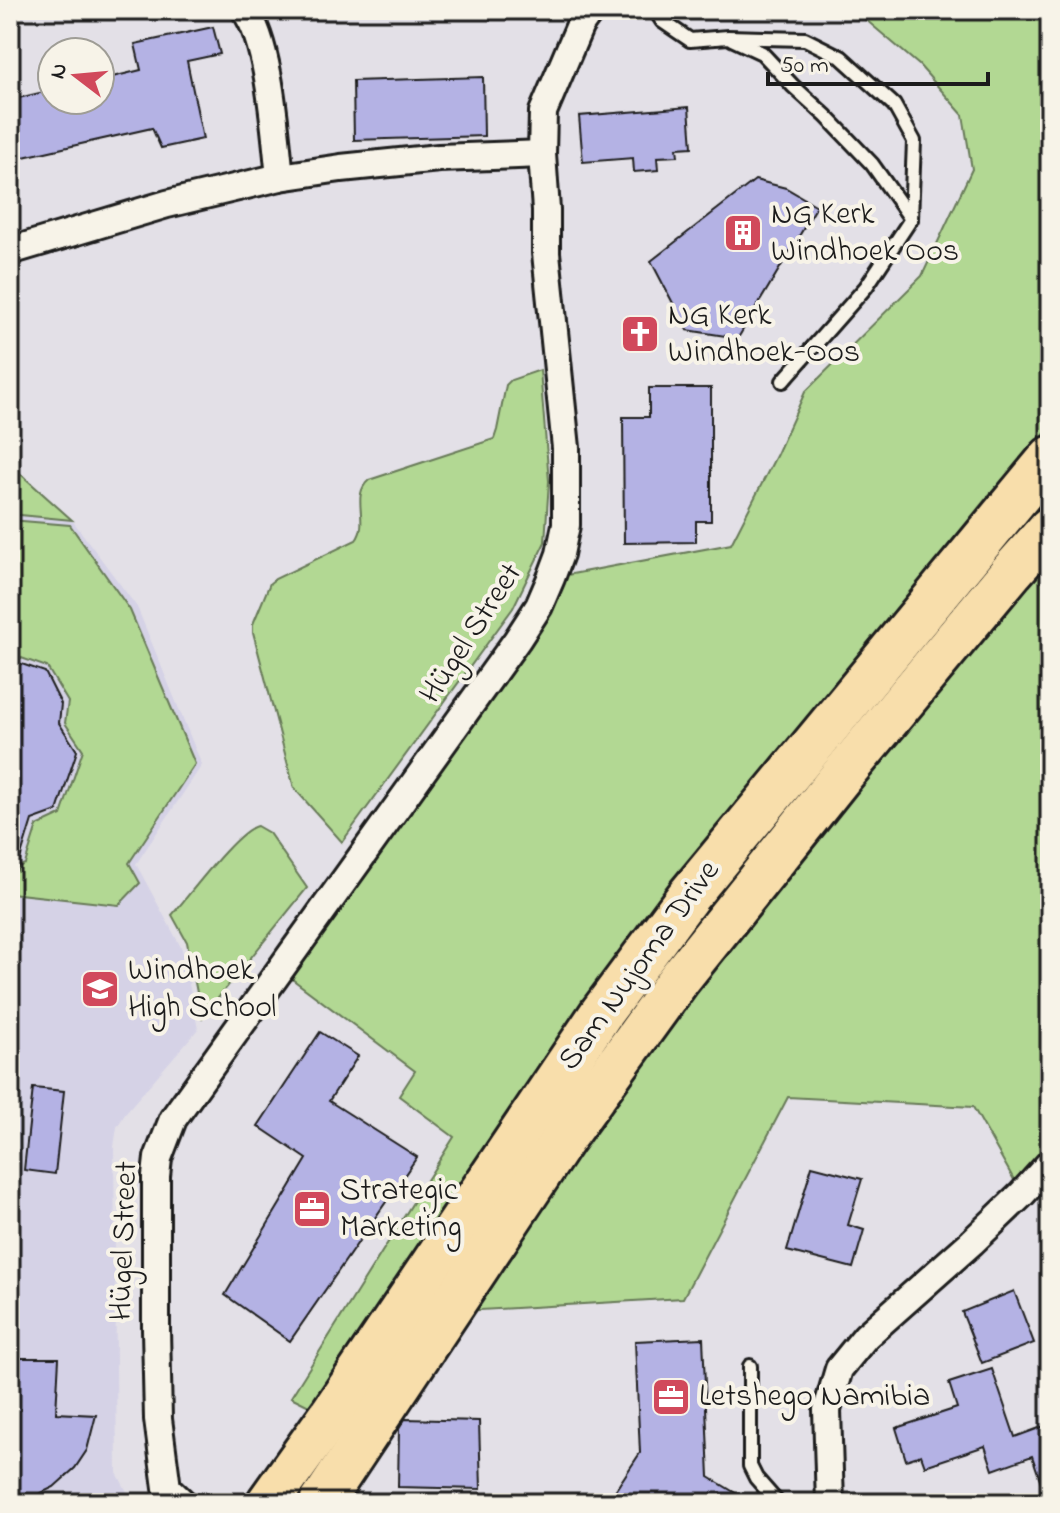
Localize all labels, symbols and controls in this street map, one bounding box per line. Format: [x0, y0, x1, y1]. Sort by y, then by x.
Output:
north arrow [36, 36, 116, 116]
scale bar [768, 36, 988, 86]
text: 50 m [780, 49, 829, 84]
text: N [42, 60, 77, 83]
place label: NG Kerk Windhoek Oos [771, 192, 959, 276]
building icon: NG Kerk Windhoek Oos [722, 212, 764, 254]
place label: NG Kerk Windhoek-Oos [668, 293, 860, 377]
church icon: NG Kerk Windhoek-Oos [619, 313, 661, 355]
street label: Hügel Street [409, 554, 535, 714]
street label: Sam Nujoma Drive [547, 850, 733, 1081]
place label: Windhoek High School [128, 948, 276, 1032]
school or university icon: Windhoek High School [79, 968, 121, 1010]
street label: Hügel Street [99, 1160, 151, 1322]
place label: Strategic Marketing [340, 1168, 462, 1252]
office icon: Strategic Marketing [291, 1188, 333, 1230]
place label: Letshego Namibia [699, 1374, 930, 1421]
office icon: Letshego Namibia [650, 1376, 692, 1418]

